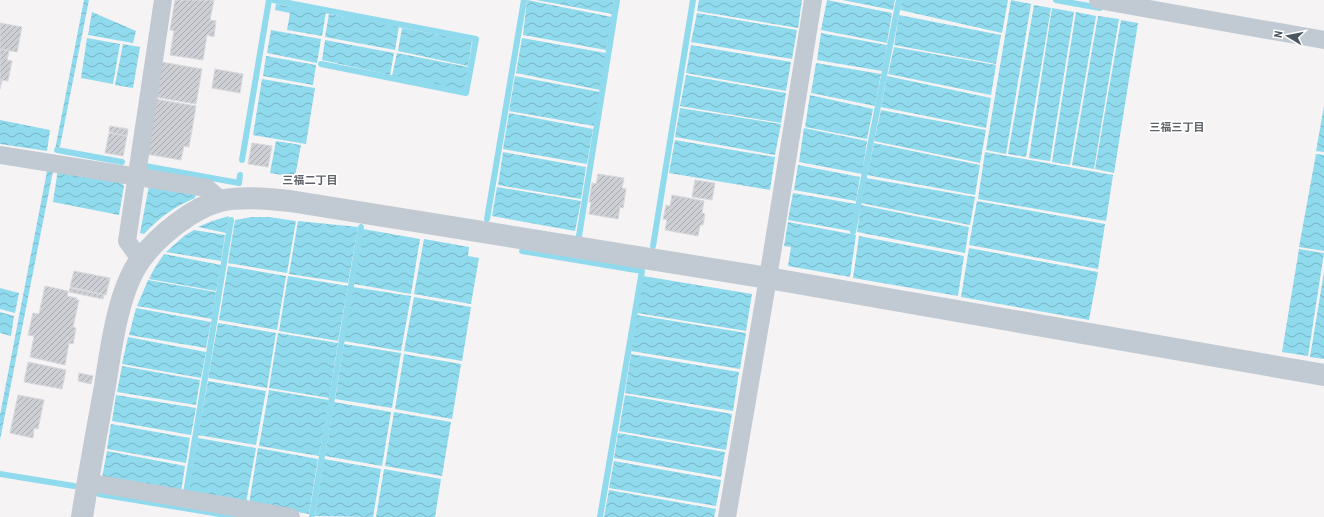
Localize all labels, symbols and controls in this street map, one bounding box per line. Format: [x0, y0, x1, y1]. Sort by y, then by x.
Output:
north arrow [1268, 16, 1308, 56]
text: N [1272, 30, 1286, 39]
district label: 三福三丁目 [1150, 121, 1205, 134]
district label: 三福二丁目 [283, 174, 338, 187]

